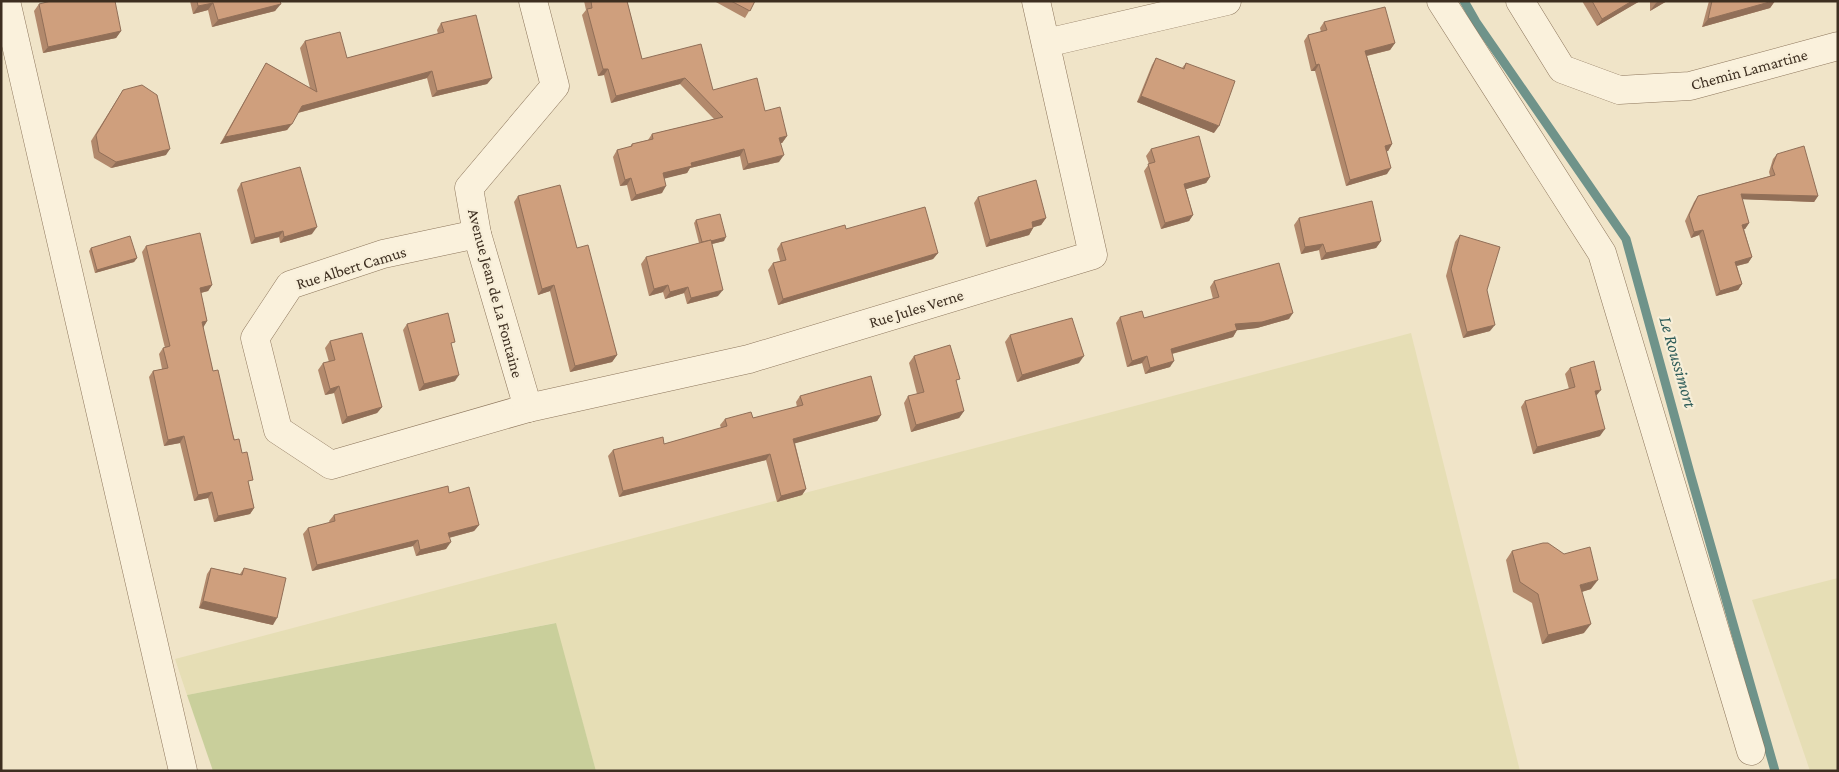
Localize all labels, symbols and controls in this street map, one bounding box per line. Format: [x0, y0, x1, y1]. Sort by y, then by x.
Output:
street label: Chemin Lamartine [1689, 46, 1809, 93]
street label: Avenue Jean de La Fontaine [464, 207, 526, 380]
street label: Rue Albert Camus [294, 243, 408, 292]
street label: Rue Jules Verne [867, 286, 966, 332]
water label: Le Roussimort [1655, 314, 1701, 411]

